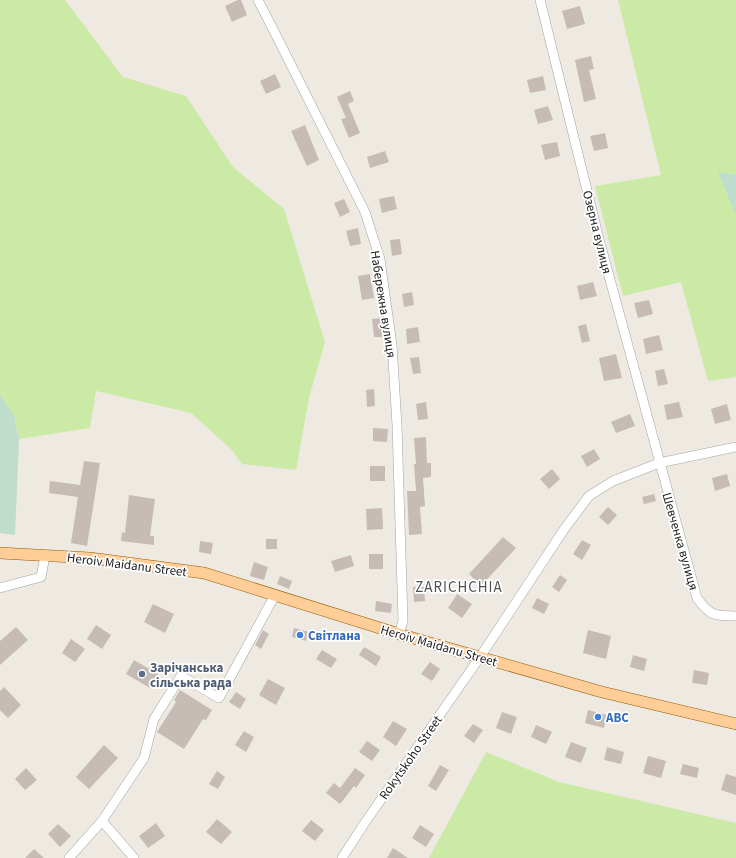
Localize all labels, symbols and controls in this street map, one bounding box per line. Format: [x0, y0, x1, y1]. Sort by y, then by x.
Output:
street label: Озерна вулиця [578, 189, 616, 276]
street label: Набережна вулиця [366, 249, 400, 359]
street label: Шевченка вулиця [657, 490, 703, 592]
street label: Heroiv Maidanu Street [66, 549, 188, 581]
district label: ZARICHCHIA [415, 577, 503, 598]
street label: Heroiv Maidanu Street [378, 621, 500, 671]
place label: Світлана [308, 627, 361, 645]
marker: Світлана [295, 630, 305, 640]
place label: Зарічанська сільська рада [150, 659, 232, 692]
marker: Зарічанська сільська рада [137, 669, 147, 679]
place label: ABC [605, 709, 629, 727]
street label: Rokytskoho Street [375, 711, 447, 803]
marker: ABC [593, 712, 603, 722]

